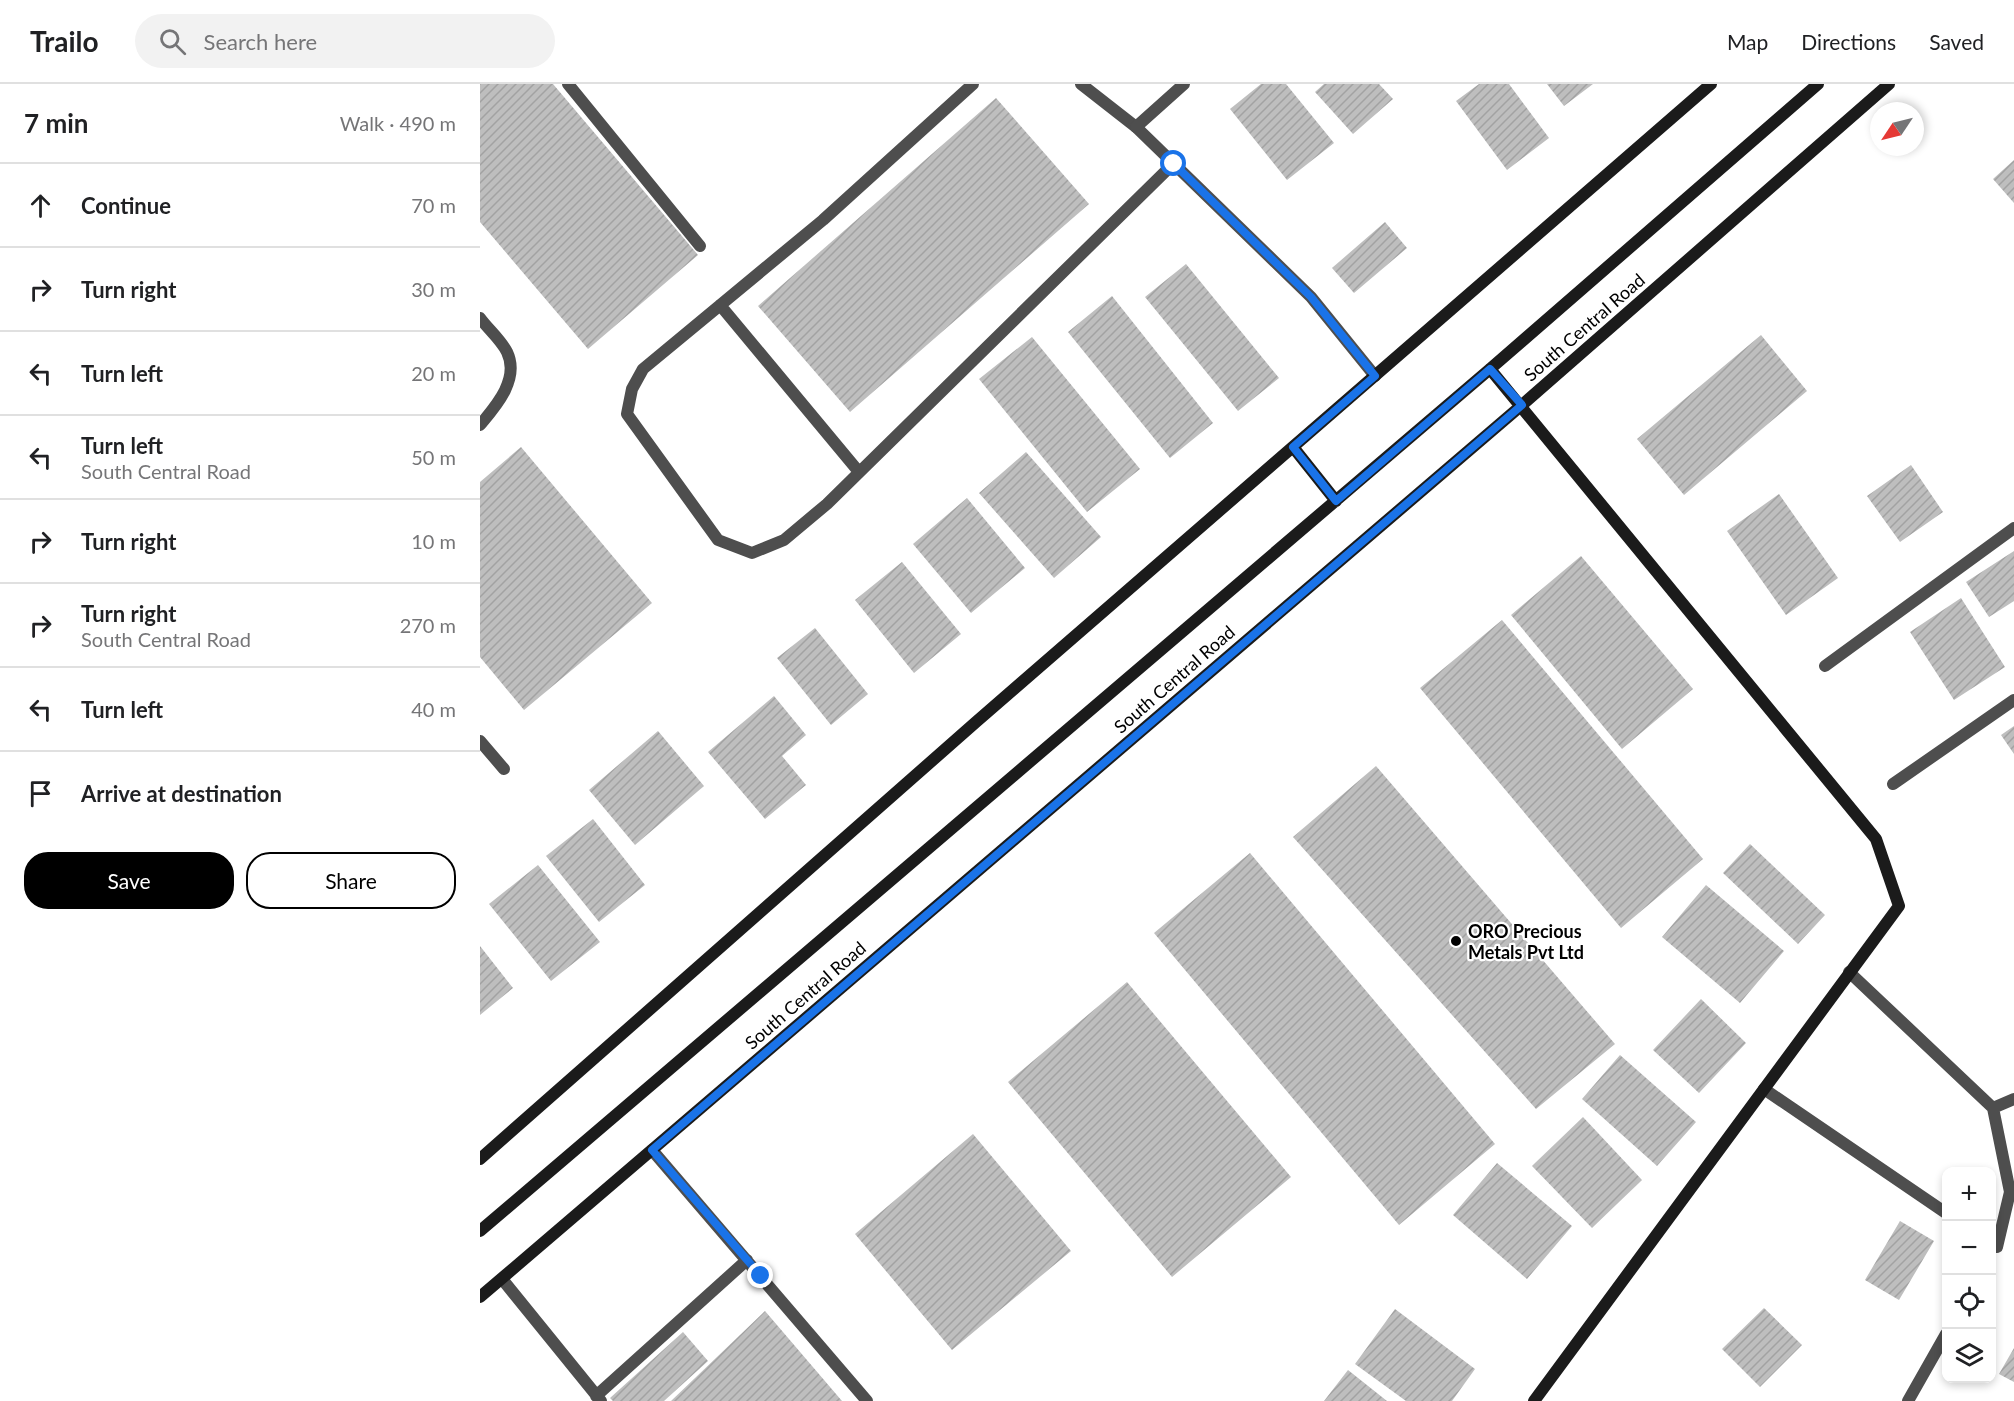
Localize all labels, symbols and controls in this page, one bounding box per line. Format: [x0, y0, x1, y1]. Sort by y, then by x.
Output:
search box [135, 14, 555, 68]
text: Trailo [30, 24, 99, 58]
icon: search [156, 25, 189, 58]
text: Search here [204, 28, 317, 55]
text: Map [1727, 29, 1768, 54]
text: Directions [1801, 29, 1896, 54]
text: Saved [1929, 29, 1984, 54]
north arrow [1870, 102, 1924, 156]
text: 7 min [24, 107, 88, 139]
text: Walk · 490 m [340, 111, 456, 135]
route start [1160, 150, 1186, 176]
icon: ahead [24, 189, 57, 222]
text: Continue [81, 192, 171, 219]
text: 70 m [411, 193, 456, 217]
street label: South Central Road [1519, 269, 1649, 385]
icon: right [24, 273, 57, 306]
text: Turn right [81, 276, 176, 303]
text: 30 m [411, 277, 456, 301]
icon: left [24, 357, 57, 390]
text: Turn left [81, 360, 163, 387]
text: 20 m [411, 361, 456, 385]
text: Turn left [81, 432, 163, 459]
icon: left [24, 441, 57, 474]
text: 50 m [411, 445, 456, 469]
text: South Central Road [81, 459, 251, 483]
icon: right [24, 525, 57, 558]
text: Turn right [81, 528, 176, 555]
text: 10 m [411, 529, 456, 553]
text: Turn right [81, 600, 176, 627]
icon: right [24, 609, 57, 642]
text: 270 m [400, 613, 456, 637]
street label: South Central Road [1109, 621, 1239, 737]
text: South Central Road [81, 627, 251, 651]
icon: left [24, 693, 57, 726]
text: Turn left [81, 696, 163, 723]
text: 40 m [411, 697, 456, 721]
icon: arrive [24, 777, 57, 810]
text: Arrive at destination [81, 780, 282, 807]
button: Save [24, 852, 234, 909]
button: Share [246, 852, 456, 909]
place label: ORO Precious Metals Pvt Ltd [1468, 920, 1584, 963]
marker: ORO Precious Metals Pvt Ltd [1449, 934, 1463, 948]
street label: South Central Road [740, 937, 870, 1053]
map controls [1942, 1167, 1996, 1383]
button: + [1942, 1167, 1996, 1221]
button: − [1942, 1221, 1996, 1275]
route end [747, 1262, 773, 1288]
button: locate [1942, 1275, 1996, 1329]
button: layers [1942, 1329, 1996, 1383]

